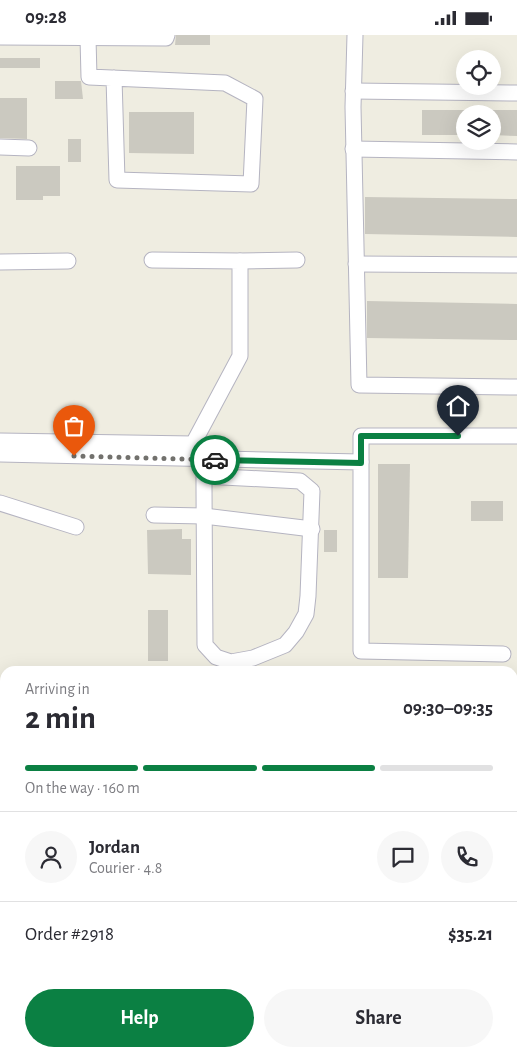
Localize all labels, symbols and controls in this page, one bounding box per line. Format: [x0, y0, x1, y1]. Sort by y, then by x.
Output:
text: 09:28 [25, 8, 67, 27]
map controls [456, 50, 501, 150]
button: locate [456, 50, 501, 95]
button: layers [456, 105, 501, 150]
pin [437, 385, 479, 436]
icon: home [444, 392, 472, 420]
pin [53, 405, 95, 456]
icon: bag [60, 412, 88, 440]
courier [190, 435, 240, 485]
icon: car [201, 446, 229, 474]
text: Arriving in [25, 681, 90, 697]
text: 09:30–09:35 [403, 699, 493, 718]
text: 2 min [25, 702, 96, 734]
text: On the way · 160 m [25, 780, 140, 796]
button: person [25, 831, 77, 883]
button: chat [377, 831, 429, 883]
button: phone [441, 831, 493, 883]
text: Jordan [89, 838, 140, 857]
text: Courier · 4.8 [89, 860, 162, 876]
text: Order #2918 [25, 925, 114, 944]
text: $35.21 [448, 925, 493, 944]
button: Help [25, 989, 254, 1047]
button: Share [264, 989, 493, 1047]

